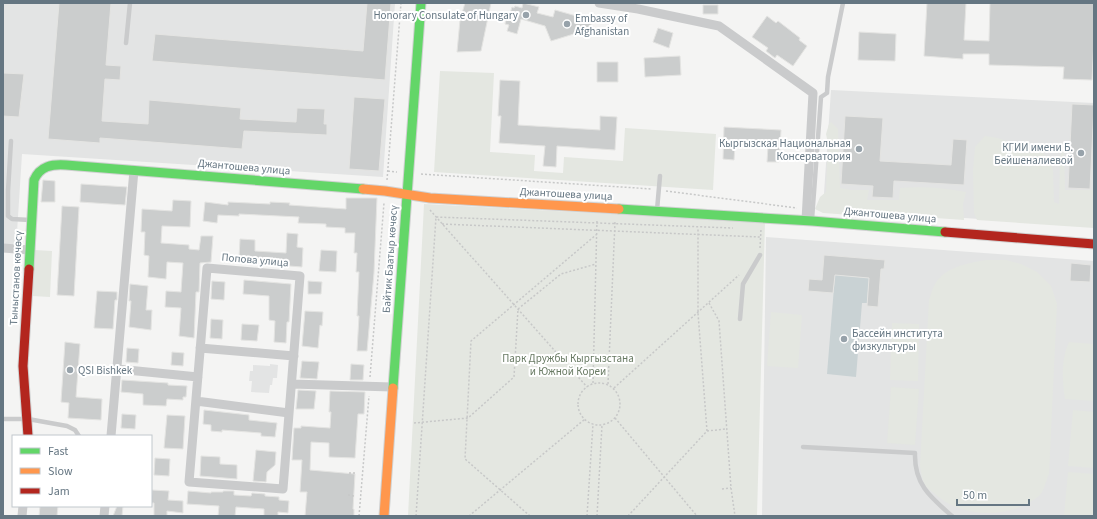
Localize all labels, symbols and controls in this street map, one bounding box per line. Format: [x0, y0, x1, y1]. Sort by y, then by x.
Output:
place label: Honorary Consulate of Hungary [373, 8, 518, 23]
marker: Honorary Consulate of Hungary [521, 10, 531, 20]
place label: Embassy of Afghanistan [575, 11, 629, 39]
marker: Embassy of Afghanistan [562, 19, 572, 29]
place label: Кыргызская Национальная Консерватория [719, 136, 851, 164]
place label: КГИИ имени Б. Бейшеналиевой [994, 140, 1073, 168]
marker: Кыргызская Национальная Консерватория [854, 144, 864, 154]
marker: КГИИ имени Б. Бейшеналиевой [1076, 148, 1086, 158]
street label: Джантошева улица [197, 155, 291, 179]
street label: Джантошева улица [519, 184, 613, 204]
street label: Джантошева улица [843, 203, 937, 227]
street label: Байтик Баатыр көчөсү [379, 205, 401, 313]
street label: Тыныстанов көчөсү [6, 230, 26, 326]
street label: Попова улица [221, 250, 289, 270]
place label: Бассейн института физкультуры [852, 326, 943, 354]
marker: Бассейн института физкультуры [839, 334, 849, 344]
park label: Парк Дружбы Кыргызстана и Южной Кореи [502, 351, 634, 379]
place label: QSI Bishkek [78, 363, 133, 378]
marker: QSI Bishkek [65, 365, 75, 375]
legend [12, 435, 152, 507]
text: Fast [48, 443, 68, 460]
text: Slow [48, 463, 73, 480]
scale bar [957, 481, 1029, 507]
text: Jam [48, 483, 70, 500]
text: 50 m [963, 487, 987, 504]

